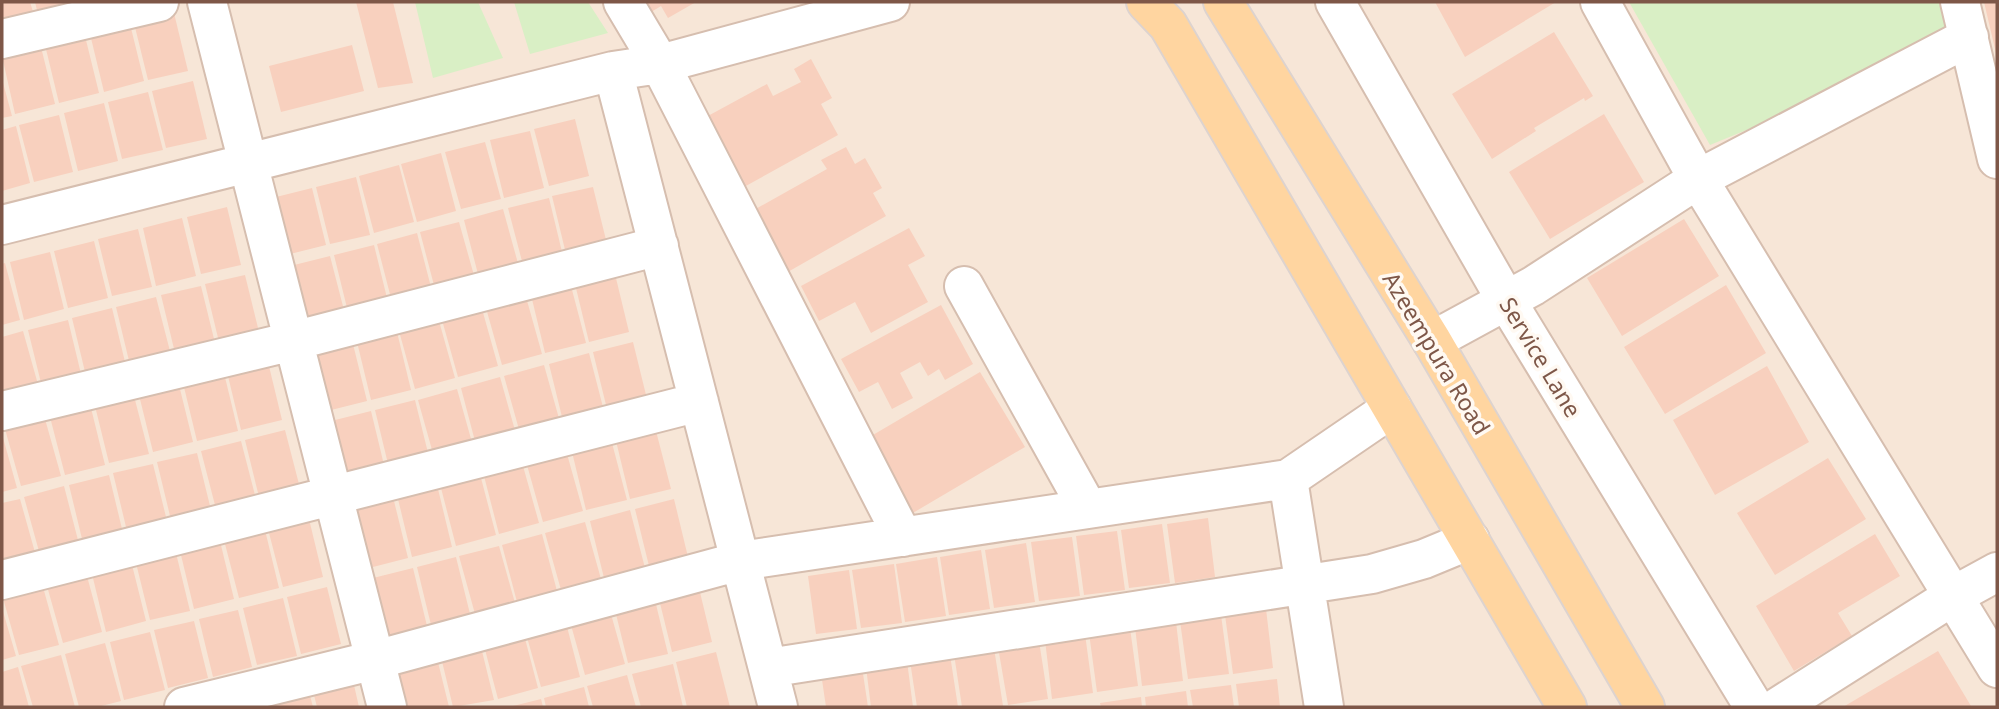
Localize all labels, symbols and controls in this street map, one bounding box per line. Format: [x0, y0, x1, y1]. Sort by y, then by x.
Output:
street label: Azeempura Road [1376, 266, 1498, 440]
street label: Service Lane [1493, 291, 1589, 423]

